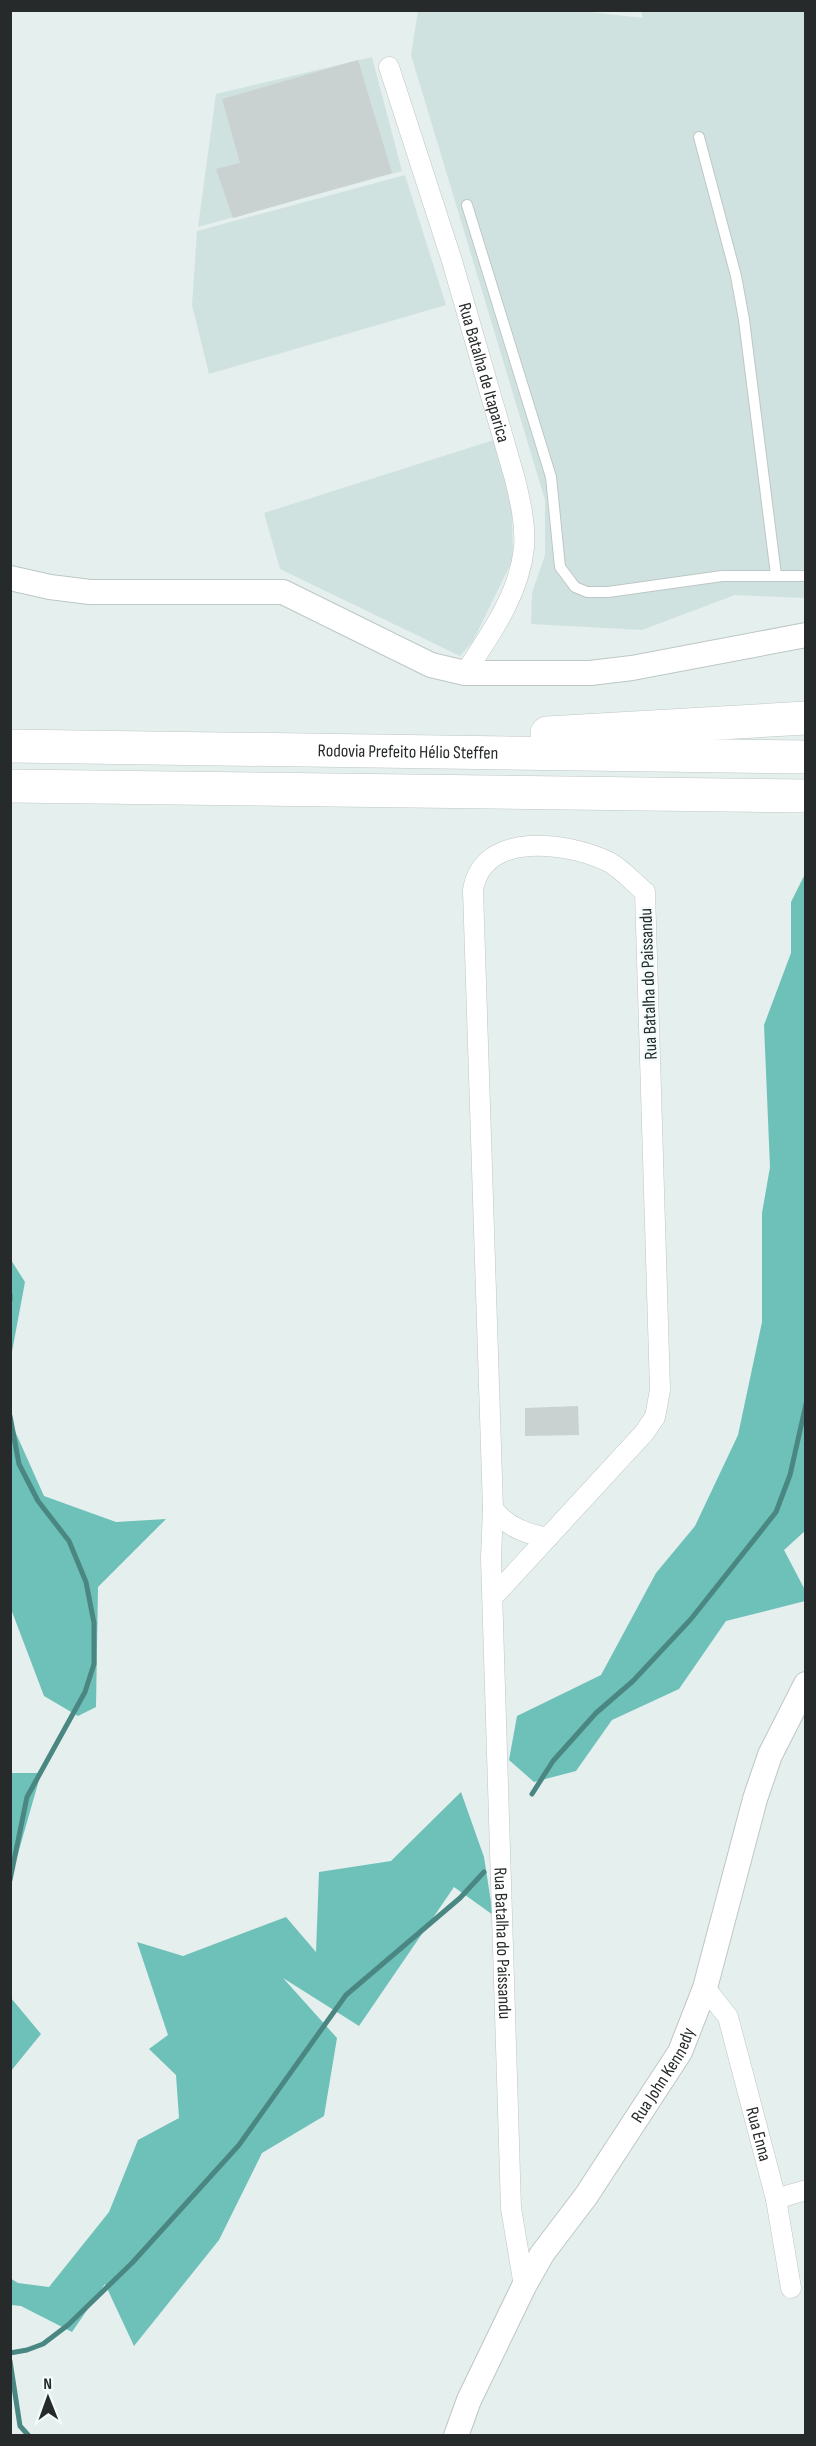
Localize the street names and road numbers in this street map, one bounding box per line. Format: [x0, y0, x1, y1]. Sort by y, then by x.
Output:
street label: Rua Batalha de Itaparica [454, 300, 514, 445]
street label: Rodovia Prefeito Hélio Steffen [318, 740, 498, 764]
street label: Rua Batalha do Paissandu [635, 908, 662, 1060]
street label: Rua Batalha do Paissandu [490, 1867, 515, 2019]
street label: Rua John Kennedy [627, 2025, 699, 2127]
street label: Rua Enna [741, 2105, 776, 2164]

